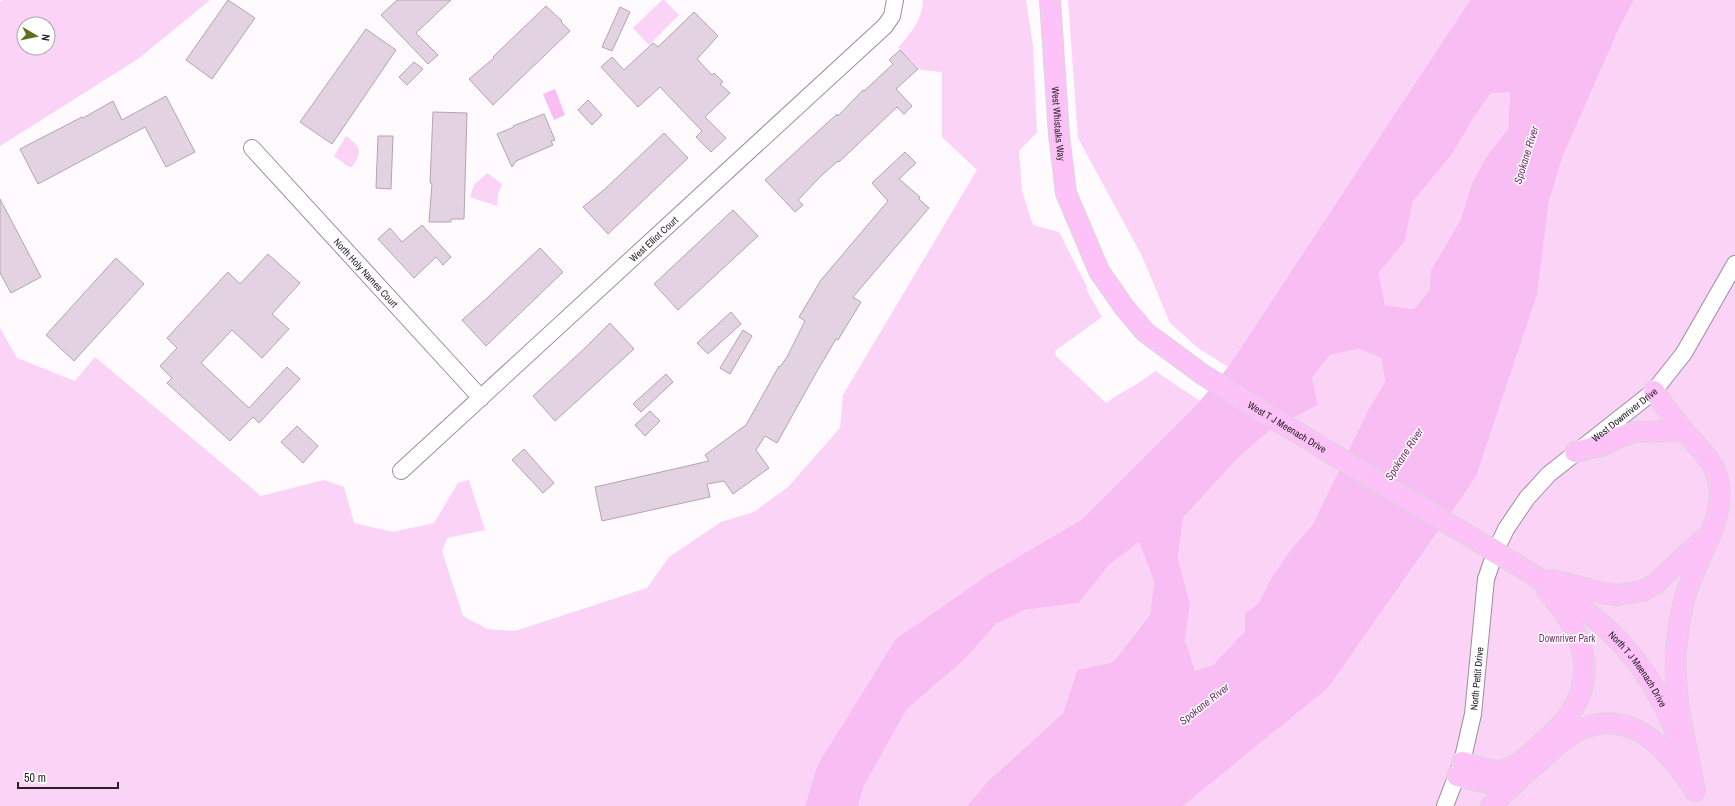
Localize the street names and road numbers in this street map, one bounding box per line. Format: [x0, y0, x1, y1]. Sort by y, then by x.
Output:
street label: West Whistalks Way [1049, 86, 1069, 163]
street label: West Elliot Court [626, 213, 681, 264]
street label: North Holy Names Court [331, 235, 402, 310]
street label: West Downriver Drive [1589, 384, 1660, 444]
street label: West T J Meenach Drive [1245, 398, 1330, 456]
street label: North T J Meenach Drive [1606, 628, 1670, 709]
street label: North Pettit Drive [1467, 646, 1486, 711]

